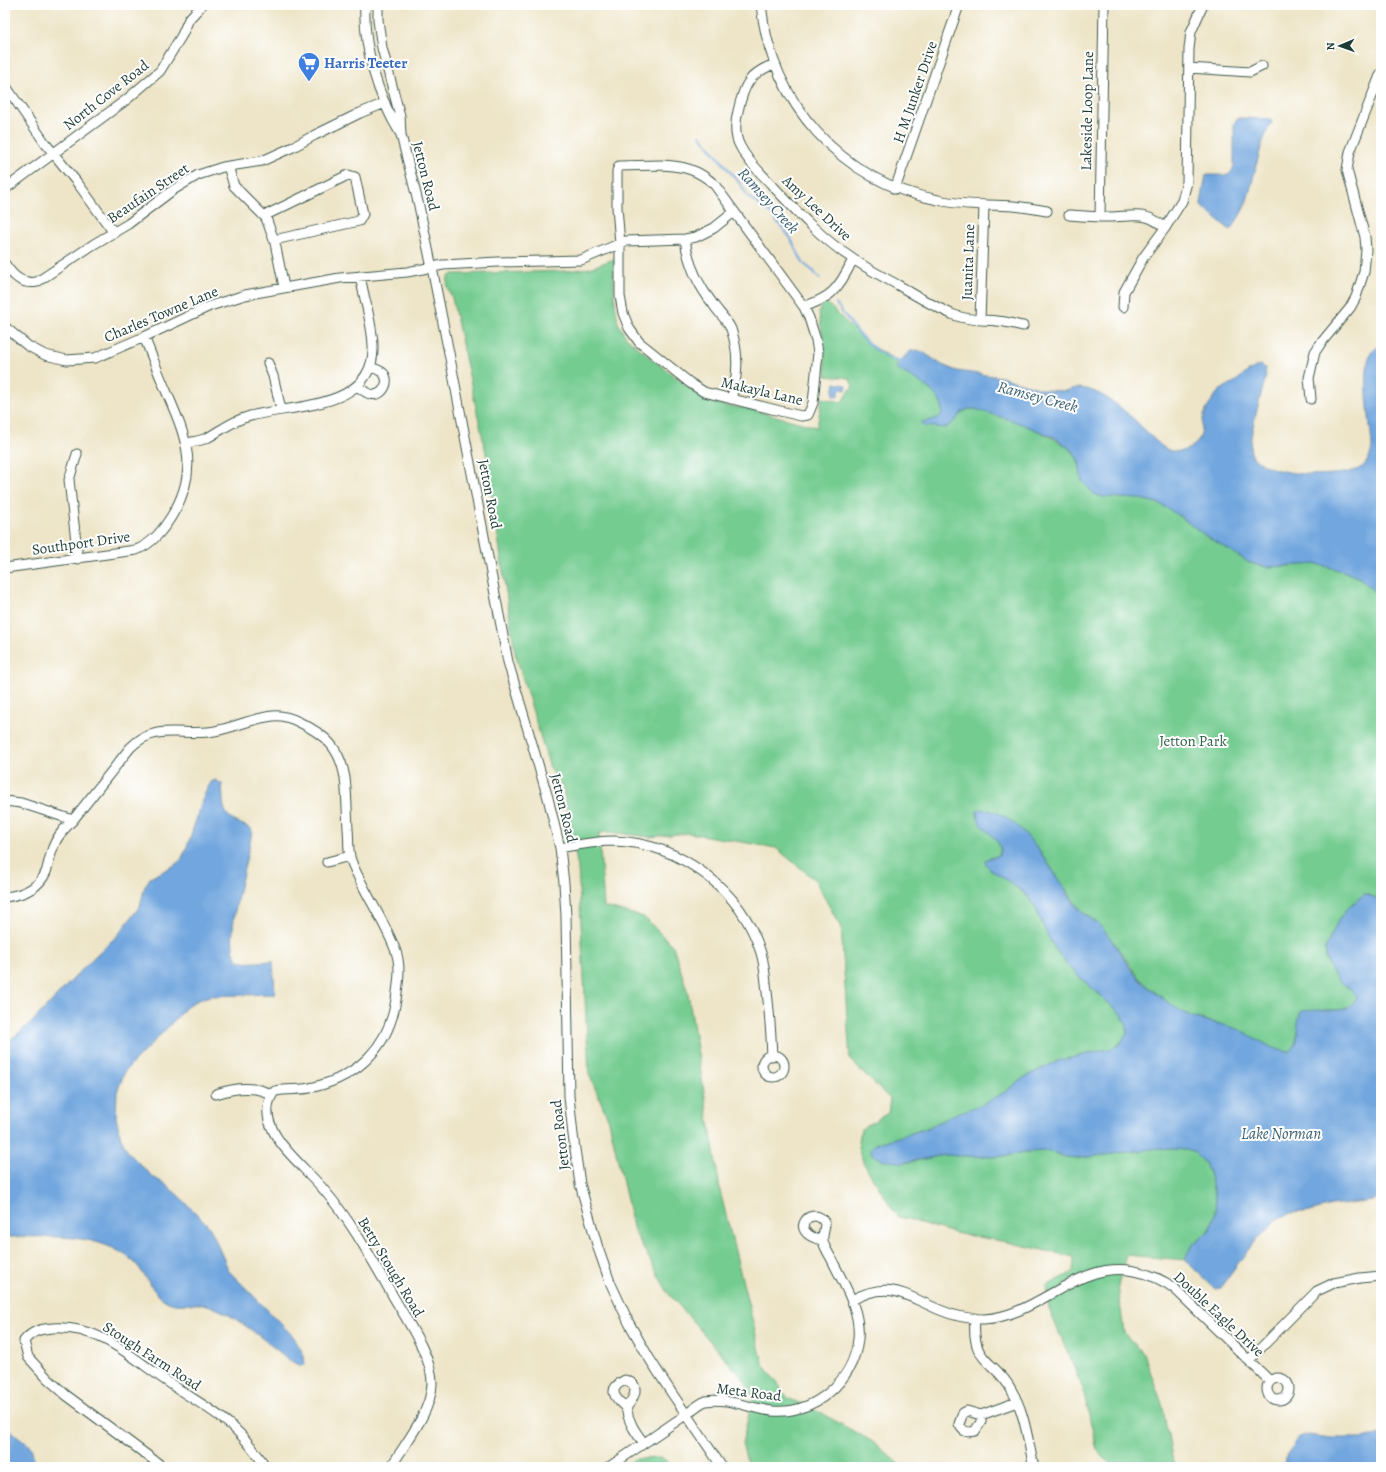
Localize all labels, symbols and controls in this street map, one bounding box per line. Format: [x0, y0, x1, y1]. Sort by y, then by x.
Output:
north arrow [1320, 26, 1360, 66]
street label: H M Junker Drive [888, 38, 942, 146]
text: N [1323, 42, 1338, 51]
supermarket icon: Harris Teeter [296, 50, 322, 83]
street label: Lakeside Loop Lane [1076, 51, 1098, 171]
place label: Harris Teeter [324, 53, 407, 73]
street label: North Cove Road [59, 55, 154, 135]
street label: Jetton Road [408, 139, 444, 214]
street label: Beaufain Street [103, 158, 193, 228]
water label: Ramsey Creek [733, 163, 804, 239]
street label: Amy Lee Drive [777, 170, 856, 246]
street label: Juanita Lane [957, 223, 979, 301]
street label: Charles Towne Lane [101, 281, 221, 347]
street label: Makayla Lane [719, 372, 805, 410]
water label: Ramsey Creek [995, 376, 1080, 418]
street label: Jetton Road [473, 457, 507, 532]
street label: Southport Drive [31, 526, 132, 560]
park label: Jetton Park [1159, 731, 1227, 751]
street label: Jetton Road [546, 771, 582, 846]
street label: Jetton Road [546, 1098, 574, 1171]
water label: Lake Norman [1241, 1123, 1321, 1145]
street label: Betty Stough Road [353, 1213, 429, 1322]
street label: Double Eagle Drive [1169, 1267, 1269, 1361]
street label: Stough Farm Road [99, 1317, 206, 1396]
street label: Meta Road [715, 1378, 784, 1406]

